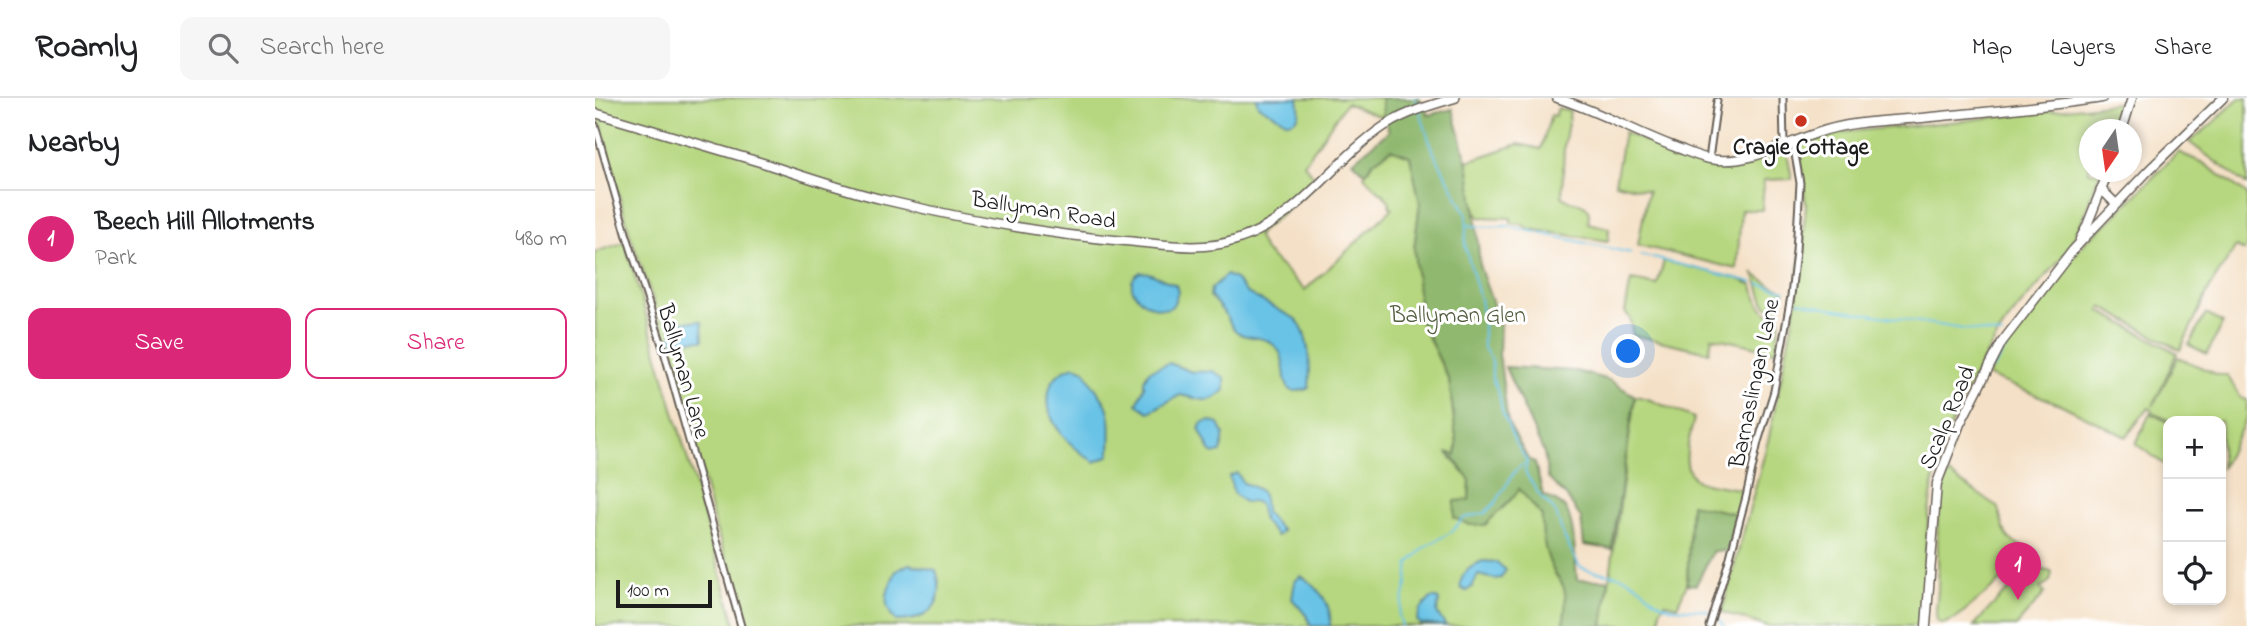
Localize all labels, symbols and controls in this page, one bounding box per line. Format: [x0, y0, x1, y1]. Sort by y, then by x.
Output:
search box [180, 17, 670, 80]
text: Roamly [35, 24, 138, 72]
icon: search [204, 29, 242, 67]
text: Search here [260, 29, 384, 67]
text: Map [1972, 31, 2012, 66]
text: Layers [2050, 31, 2116, 66]
text: Share [2154, 31, 2212, 66]
marker: Cragie Cottage [1793, 113, 1809, 129]
north arrow [2079, 119, 2142, 182]
text: Nearby [28, 122, 120, 166]
place label: Cragie Cottage [1733, 132, 1870, 167]
street label: Ballyman Road [968, 184, 1118, 241]
text: Beech Hill Allotments [95, 204, 315, 242]
text: 1 [47, 223, 55, 256]
text: 480 m [515, 223, 567, 256]
text: Park [95, 242, 137, 275]
street label: Barnaslingan Lane [1721, 295, 1791, 472]
street label: Ballyman Lane [645, 300, 718, 444]
park label: Ballyman Glen [1389, 300, 1526, 335]
button: Save [28, 308, 291, 379]
button: Share [305, 308, 567, 379]
your location [1611, 334, 1645, 368]
street label: Scalp Road [1912, 361, 1985, 475]
map controls [2163, 416, 2226, 605]
button: + [2163, 416, 2226, 479]
button: − [2163, 479, 2226, 542]
pin: 1 [1995, 542, 2041, 600]
button: locate [2163, 542, 2226, 605]
scale bar [616, 577, 712, 609]
text: 100 m [627, 578, 669, 605]

